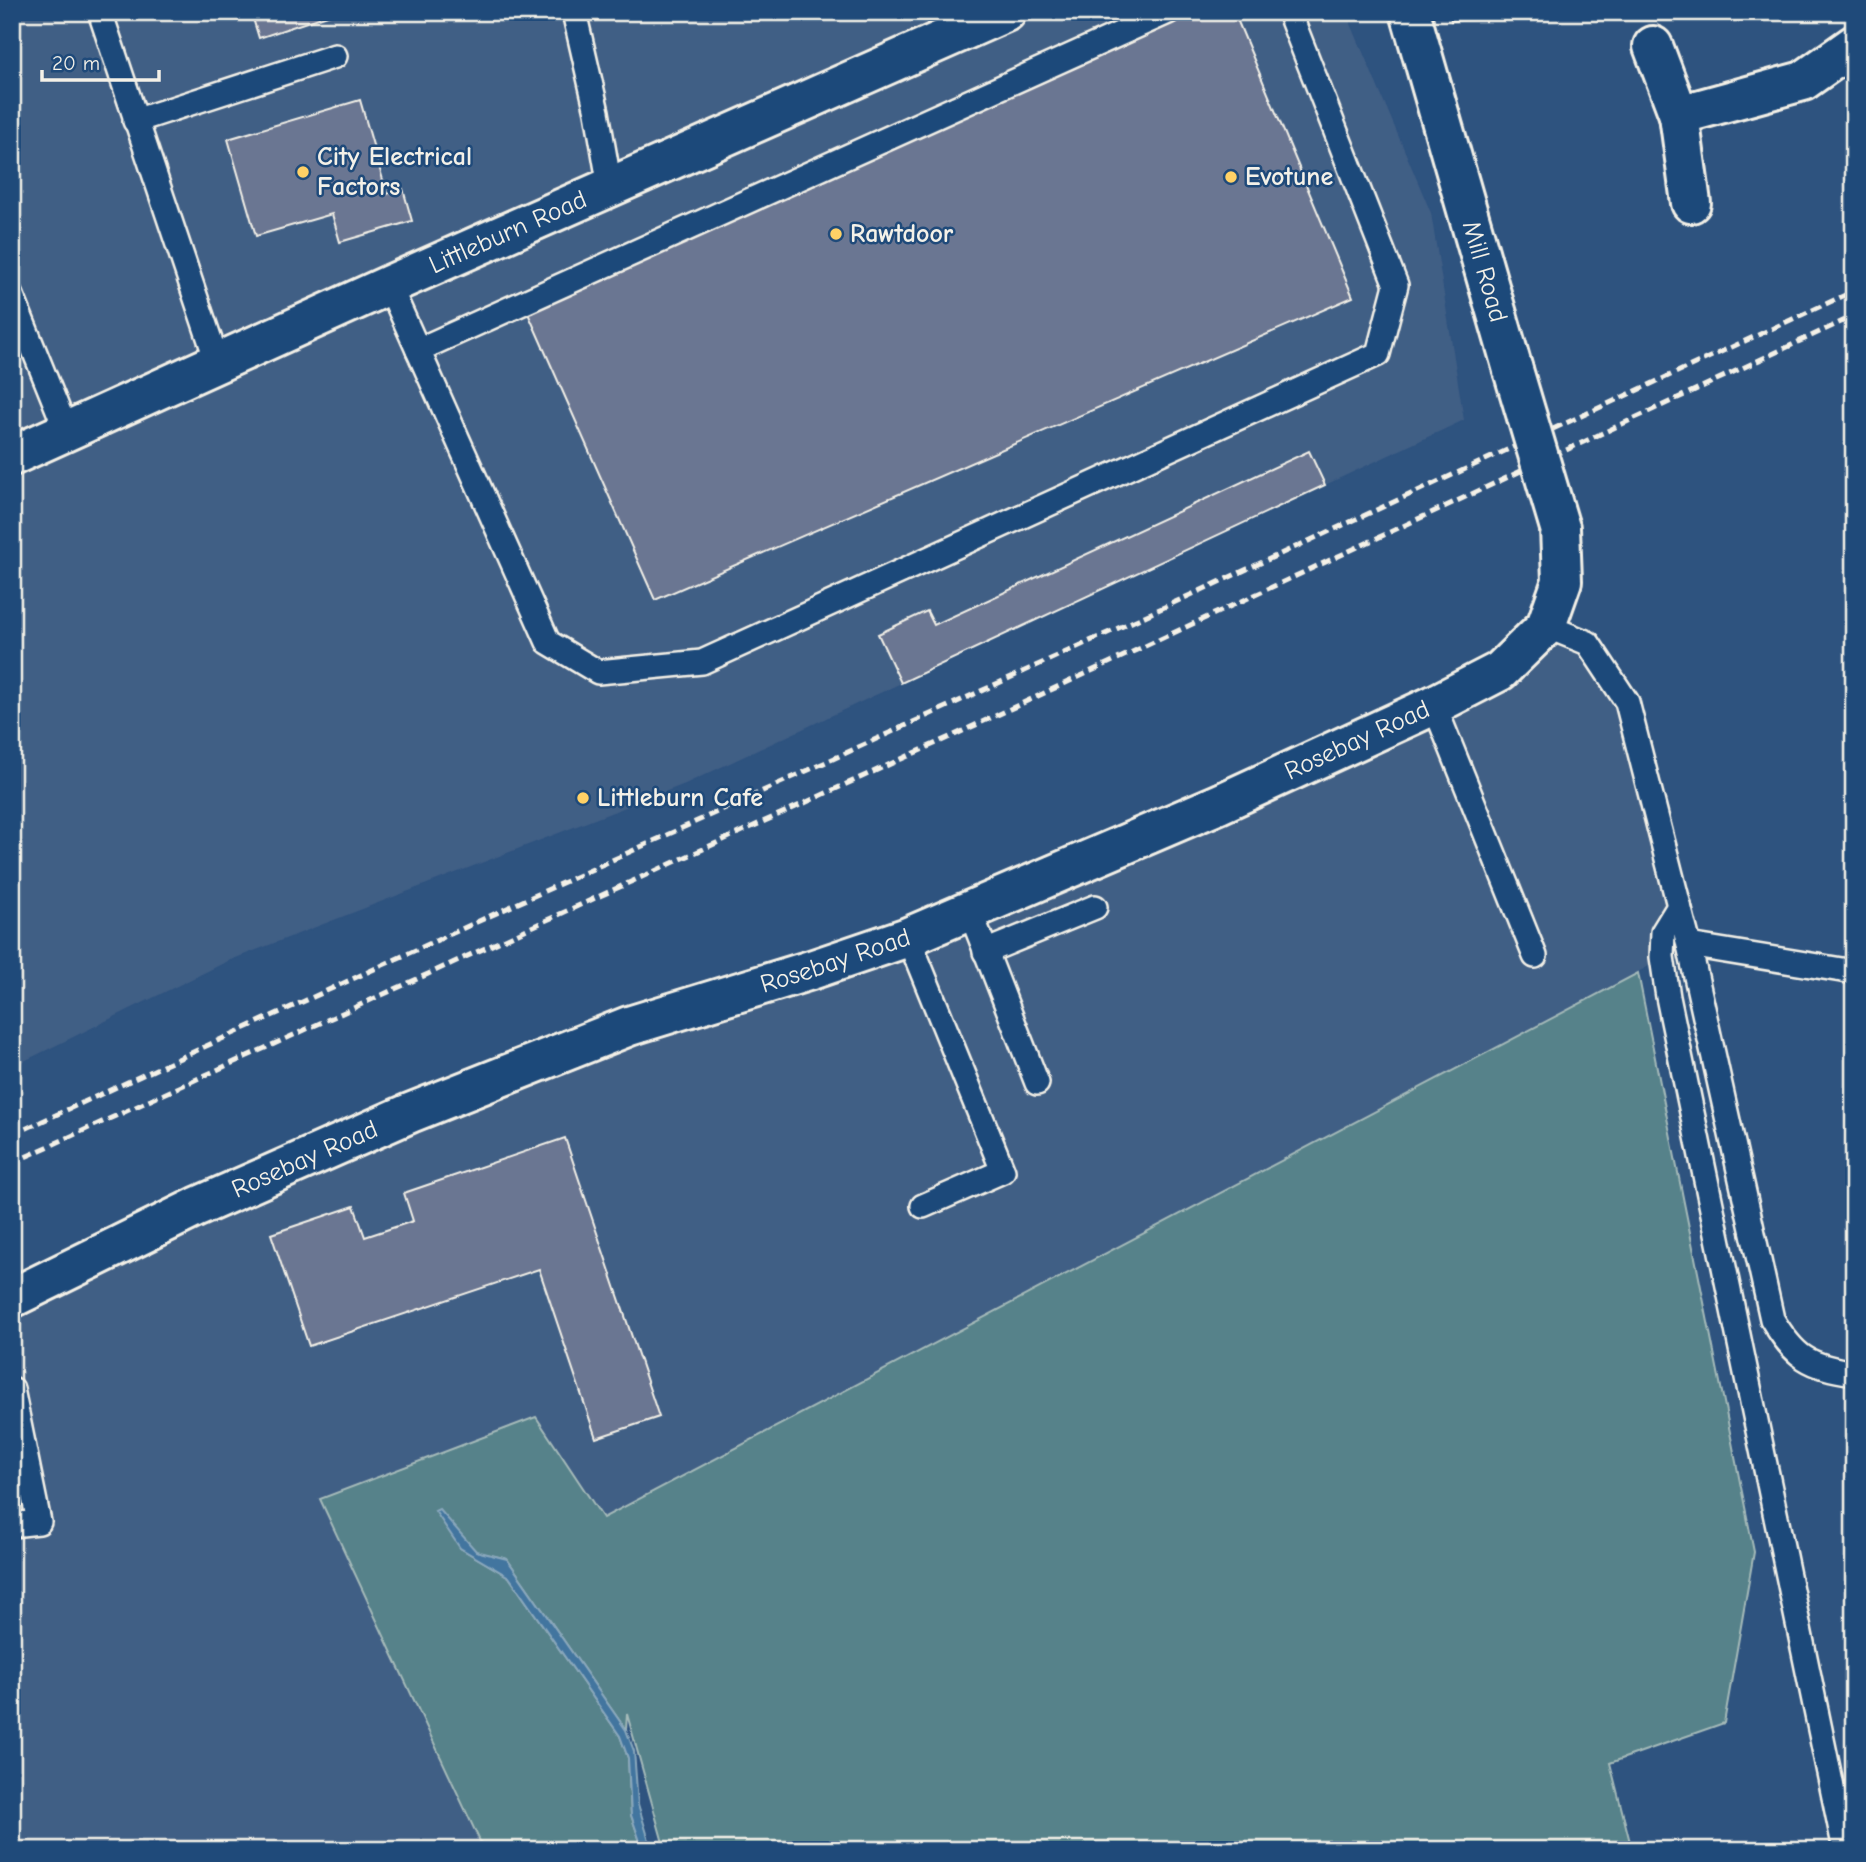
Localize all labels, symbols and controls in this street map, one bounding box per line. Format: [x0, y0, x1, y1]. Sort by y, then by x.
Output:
scale bar [42, 38, 159, 82]
text: 20 m [52, 51, 100, 75]
place label: City Electrical Factors [317, 142, 472, 202]
place label: Evotune [1245, 162, 1333, 192]
marker: City Electrical Factors [295, 164, 311, 180]
marker: Evotune [1223, 169, 1239, 185]
street label: Littleburn Road [424, 184, 591, 280]
street label: Mill Road [1456, 217, 1513, 326]
place label: Rawtdoor [850, 219, 954, 249]
marker: Rawtdoor [828, 226, 844, 242]
street label: Rosebay Road [1280, 694, 1435, 787]
place label: Littleburn Cafe [597, 783, 763, 813]
marker: Littleburn Cafe [575, 790, 591, 806]
street label: Rosebay Road [757, 922, 914, 1000]
street label: Rosebay Road [227, 1114, 382, 1205]

